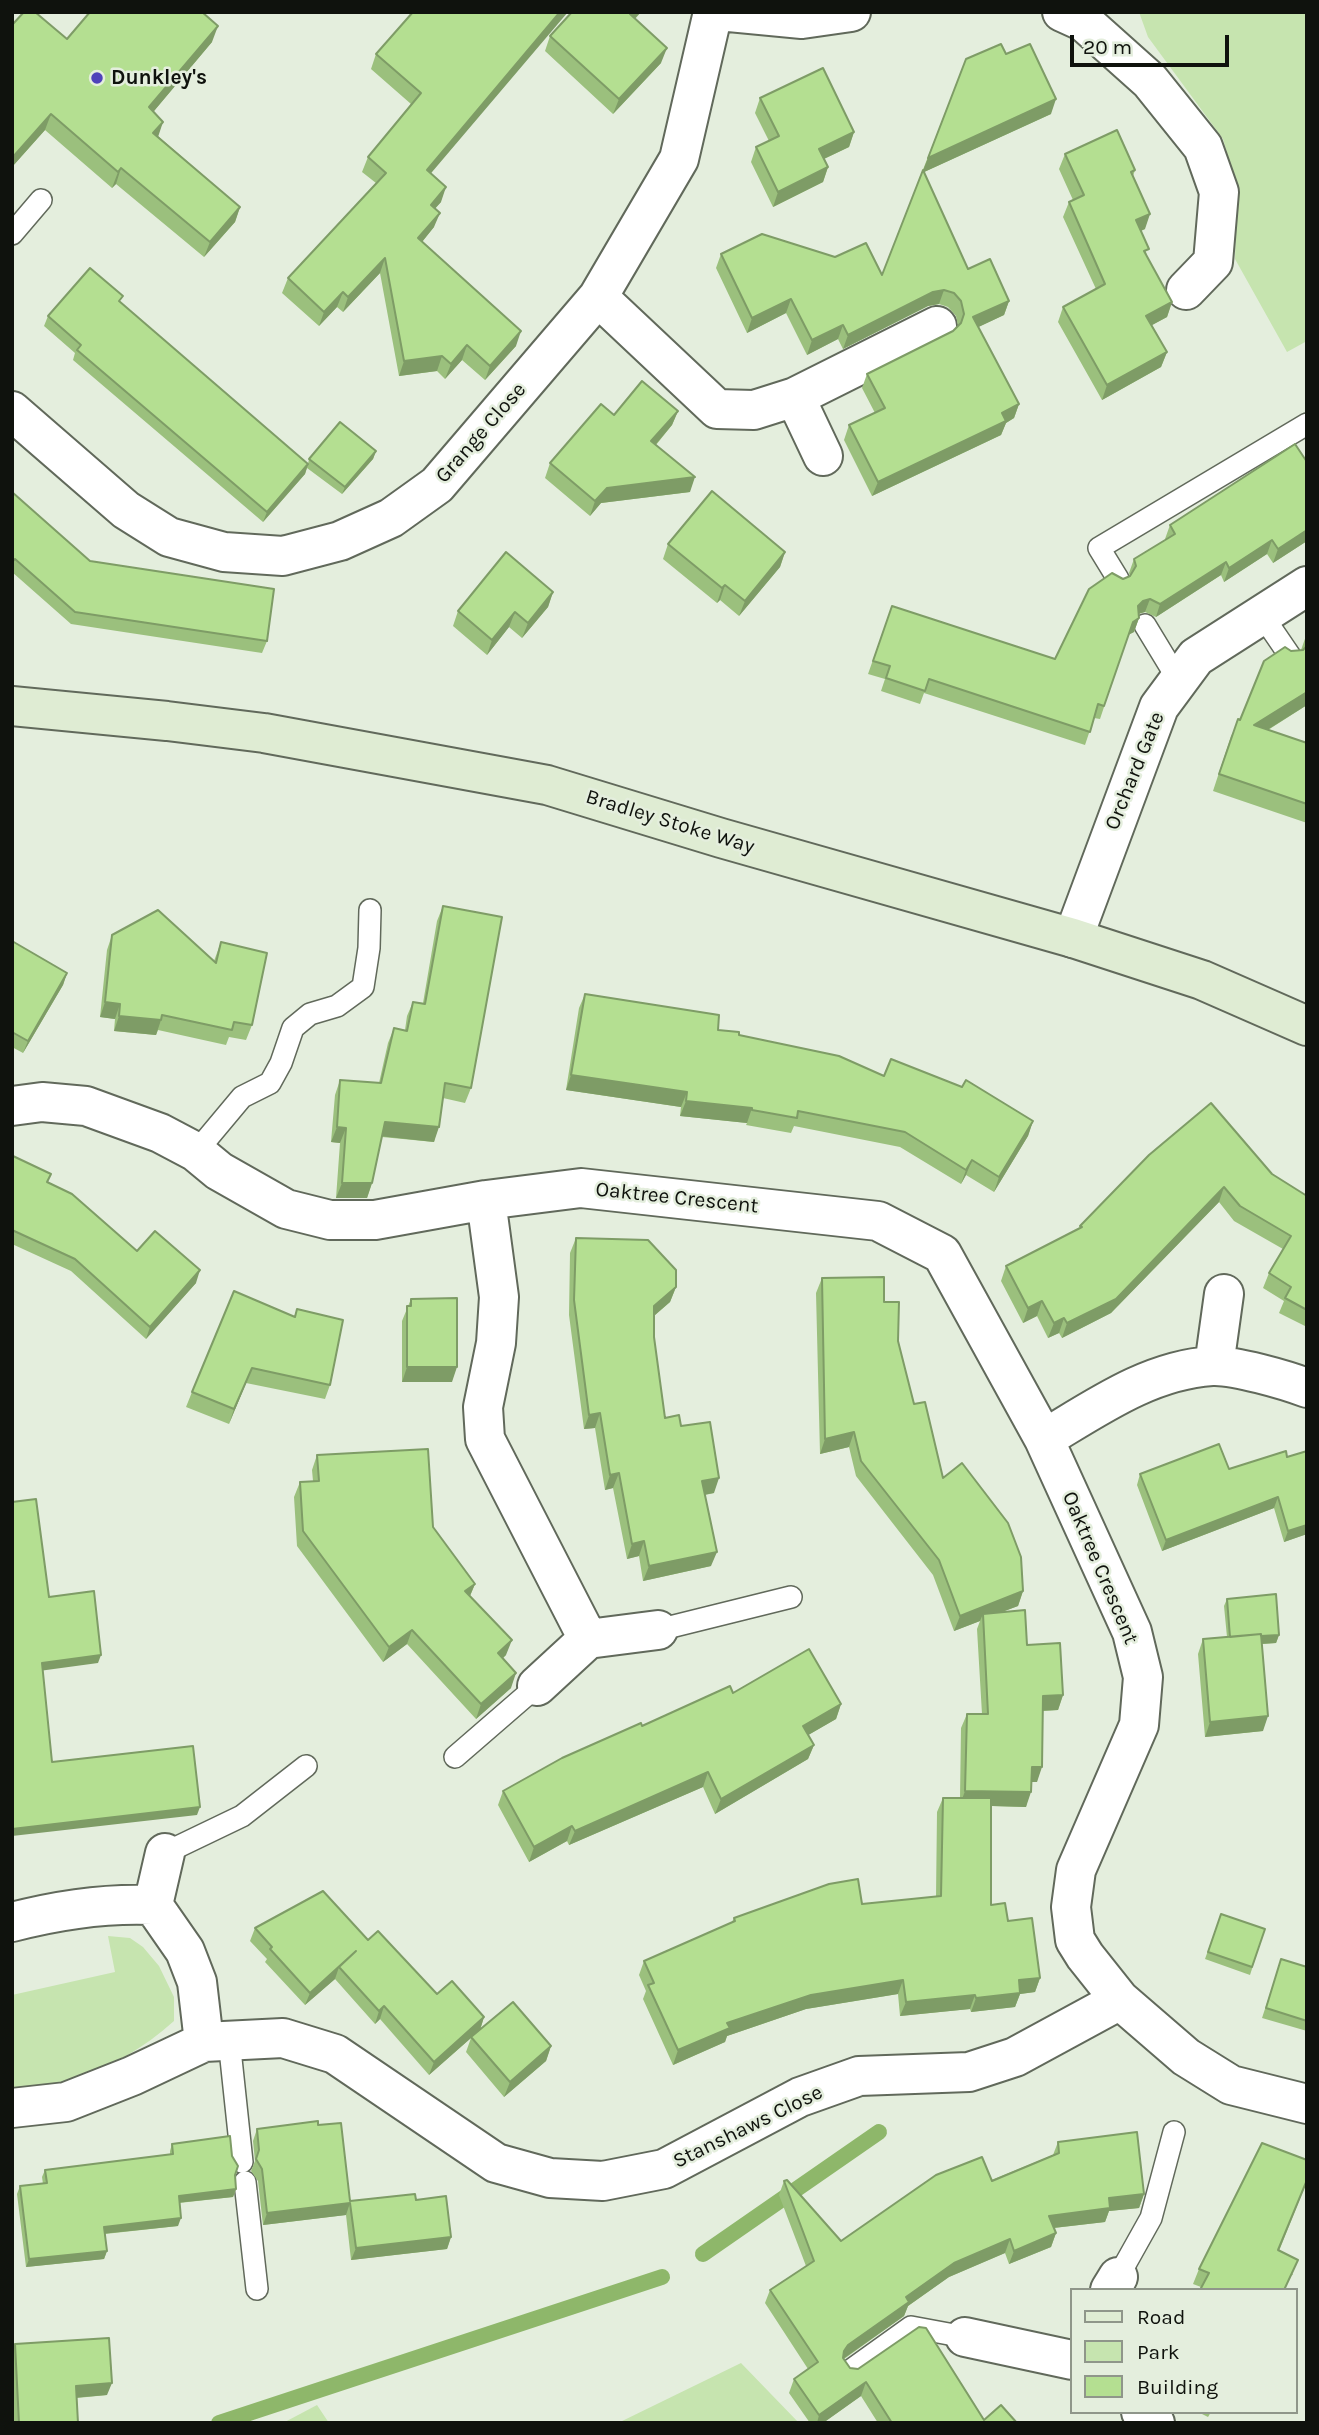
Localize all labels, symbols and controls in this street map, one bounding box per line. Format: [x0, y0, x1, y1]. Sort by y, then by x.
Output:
scale bar [1074, 21, 1233, 65]
text: 20 m [1083, 35, 1132, 59]
place label: Dunkley's [111, 65, 207, 91]
marker: Dunkley's [89, 70, 105, 86]
street label: Grange Close [430, 378, 532, 488]
street label: Orchard Gate [1100, 708, 1170, 834]
street label: Bradley Stoke Way [583, 784, 757, 860]
street label: Oaktree Crescent [594, 1177, 760, 1219]
street label: Oaktree Crescent [1056, 1488, 1144, 1648]
street label: Stanshaws Close [669, 2080, 827, 2174]
legend [1070, 2288, 1298, 2414]
text: Road [1137, 2305, 1185, 2329]
text: Park [1137, 2340, 1180, 2364]
text: Building [1137, 2375, 1218, 2399]

